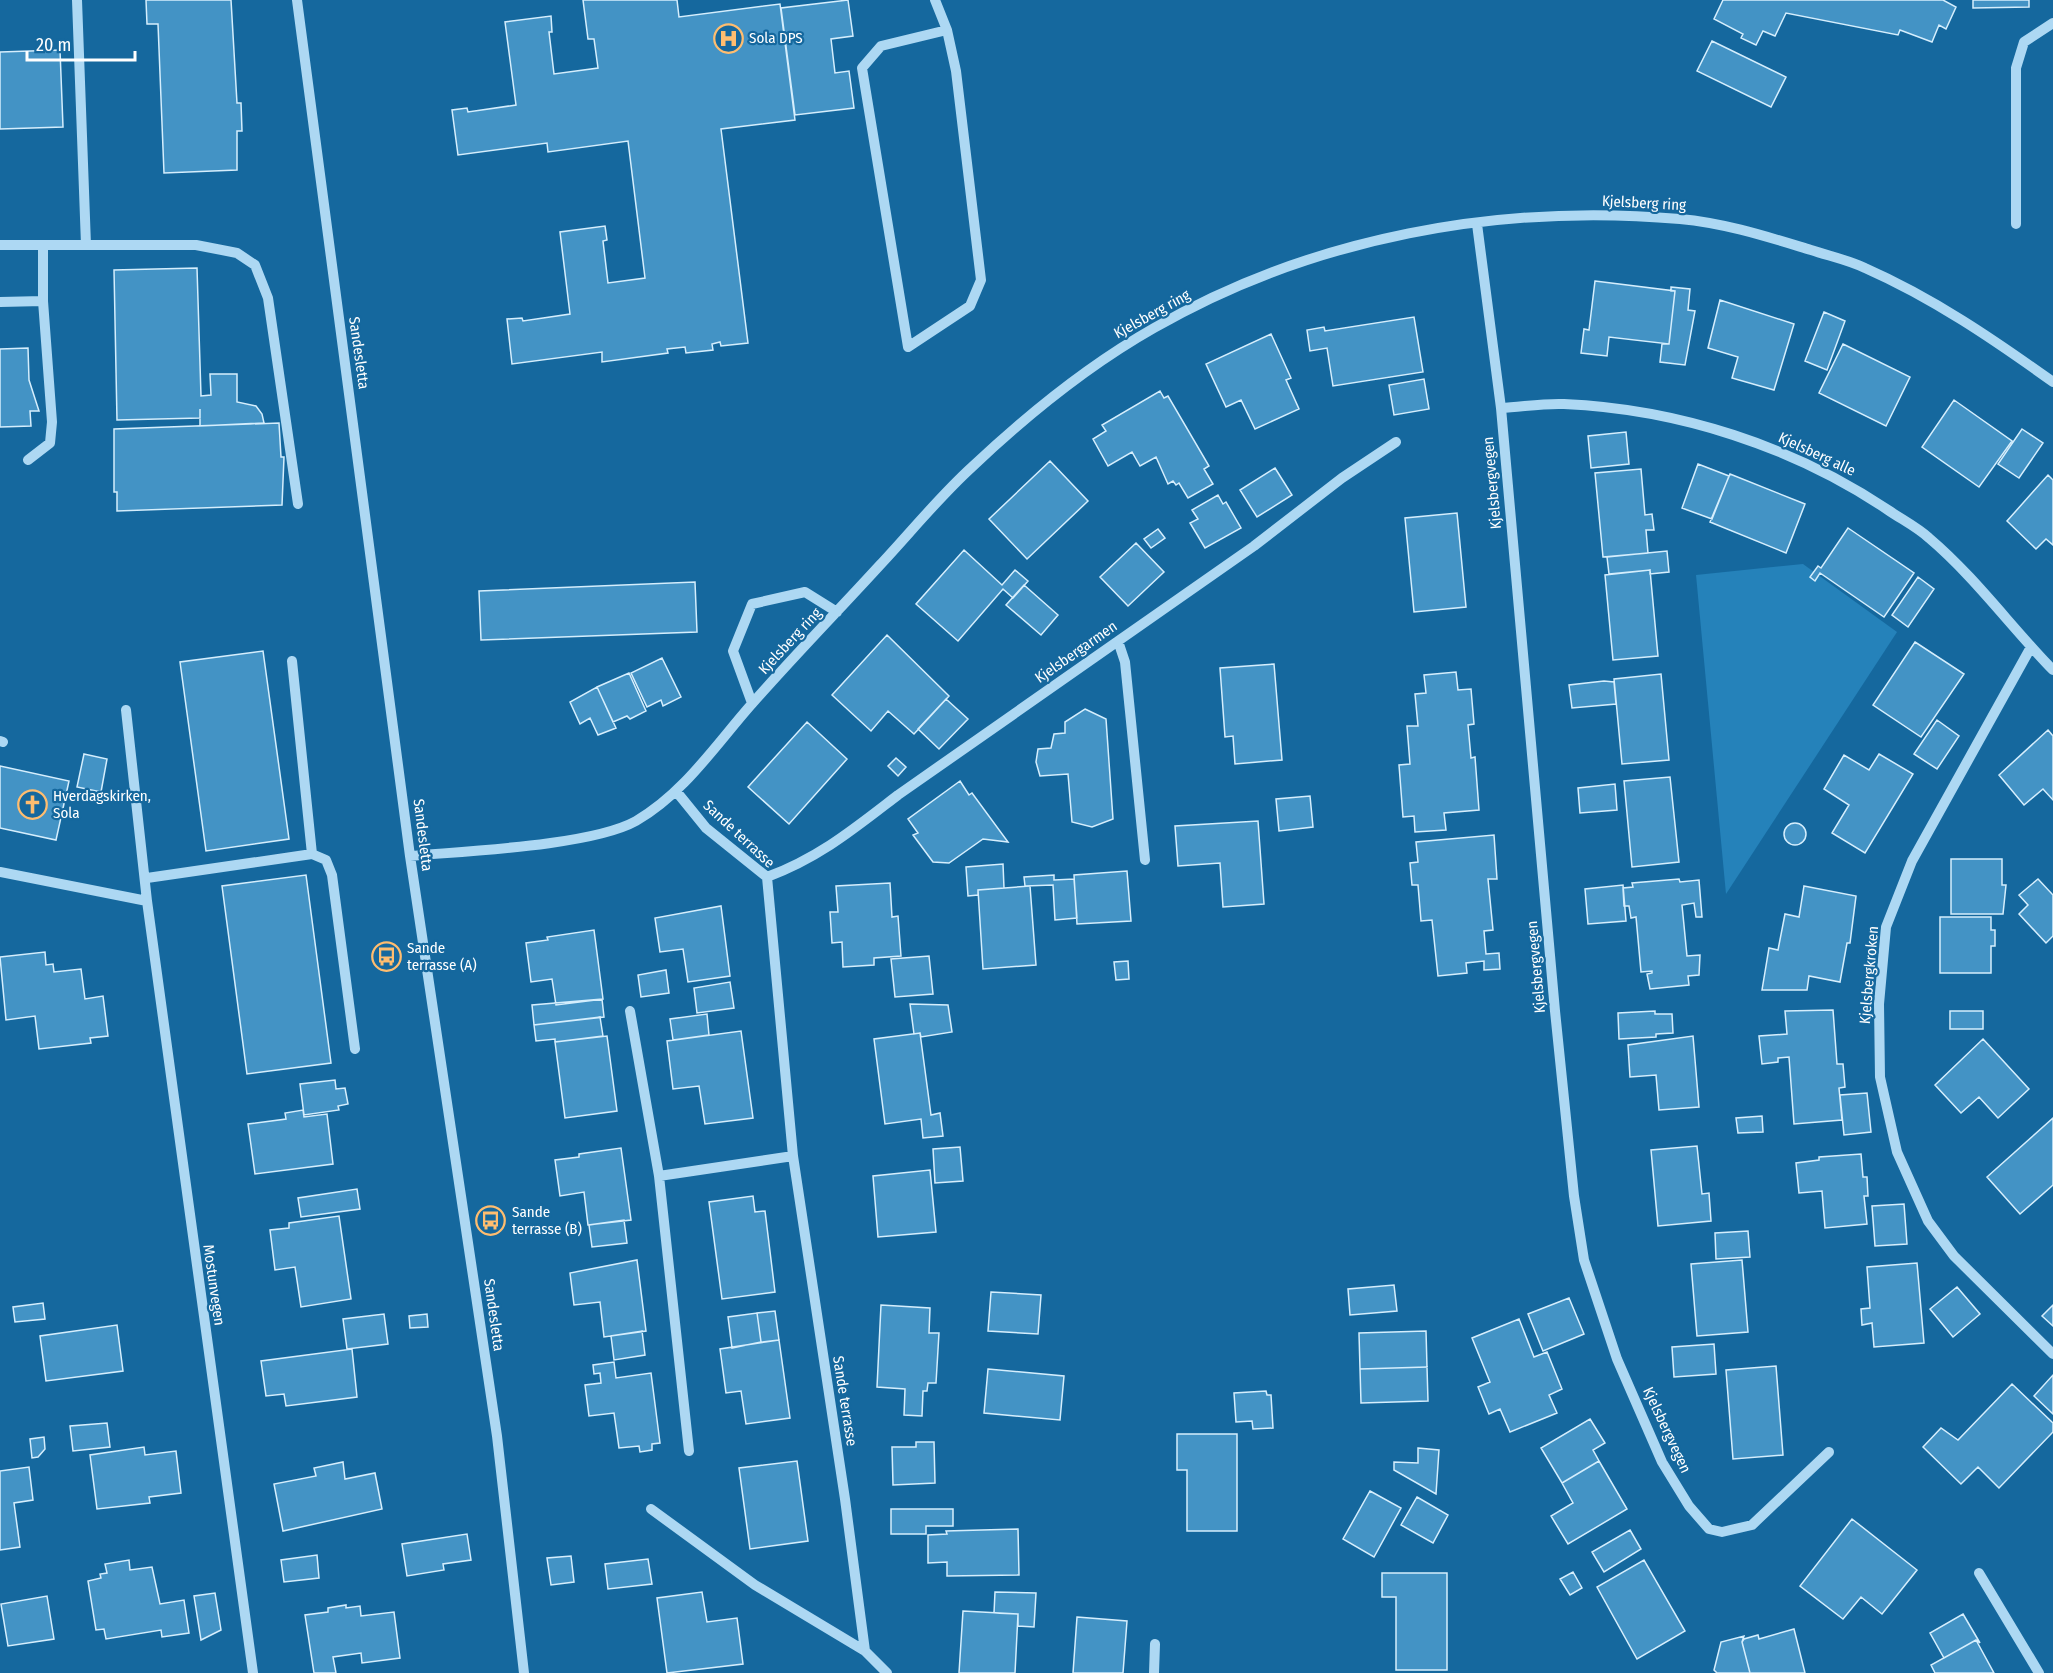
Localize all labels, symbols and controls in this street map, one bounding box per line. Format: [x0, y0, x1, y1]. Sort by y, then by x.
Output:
hospital icon: Sola DPS [712, 22, 744, 54]
scale bar [27, 24, 135, 62]
place label: Sola DPS [749, 29, 803, 47]
text: 20 m [36, 34, 71, 56]
street label: Kjelsberg ring [1601, 192, 1687, 214]
street label: Kjelsberg ring [1111, 286, 1193, 342]
street label: Sandesletta [345, 316, 373, 390]
street label: Kjelsberg alle [1776, 428, 1858, 480]
street label: Kjelsbergvegen [1479, 436, 1505, 530]
street label: Kjelsberg ring [755, 604, 825, 678]
street label: Kjelsbergarmen [1032, 617, 1120, 687]
place label: Hverdagskirken, Sola [53, 787, 151, 822]
church icon: Hverdagskirken, Sola [16, 789, 48, 821]
street label: Sande terrasse [700, 796, 778, 872]
street label: Sandesletta [410, 798, 436, 872]
street label: Kjelsbergvegen [1523, 920, 1549, 1014]
street label: Kjelsbergkroken [1856, 925, 1882, 1025]
place label: Sande terrasse (A) [407, 939, 477, 974]
bus stop icon: Sande terrasse (A) [370, 941, 402, 973]
place label: Sande terrasse (B) [512, 1203, 582, 1238]
bus stop icon: Sande terrasse (B) [475, 1205, 507, 1237]
street label: Mostunvegen [199, 1243, 229, 1327]
street label: Sandesletta [480, 1278, 508, 1352]
street label: Sande terrasse [829, 1355, 861, 1447]
street label: Kjelsbergvegen [1639, 1384, 1695, 1476]

